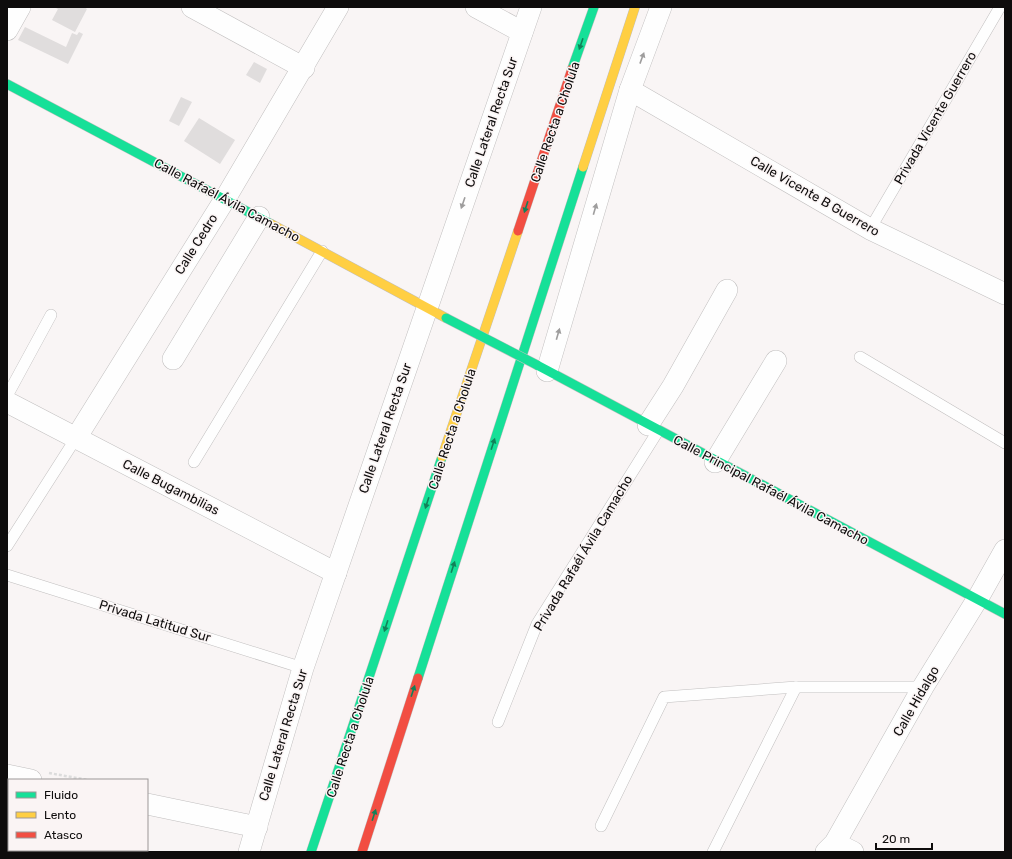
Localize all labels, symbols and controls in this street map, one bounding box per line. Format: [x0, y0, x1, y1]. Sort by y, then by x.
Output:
one-way arrow [578, 38, 584, 50]
street label: Privada Vicente Guerrero [891, 49, 979, 187]
one-way arrow [639, 52, 645, 64]
street label: Calle Lateral Recta Sur [462, 55, 520, 189]
street label: Calle Recta a Cholula [527, 60, 583, 184]
street label: Calle Vicente B Guerrero [748, 153, 882, 239]
street label: Calle Rafaél Ávila Camacho [152, 155, 302, 245]
one-way arrow [460, 197, 466, 209]
one-way arrow [522, 201, 528, 213]
one-way arrow [592, 203, 598, 215]
street label: Calle Cedro [171, 211, 221, 277]
one-way arrow [555, 328, 561, 340]
street label: Calle Lateral Recta Sur [356, 361, 414, 495]
street label: Calle Recta a Cholula [425, 366, 479, 492]
street label: Calle Principal Rafaél Ávila Camacho [671, 432, 871, 548]
one-way arrow [490, 437, 496, 449]
street label: Calle Bugambilias [120, 456, 222, 519]
street label: Privada Rafaél Ávila Camacho [530, 472, 636, 634]
one-way arrow [424, 497, 430, 509]
one-way arrow [450, 561, 456, 573]
street label: Privada Latitud Sur [97, 597, 213, 645]
one-way arrow [383, 620, 389, 632]
street label: Calle Hidalgo [890, 663, 943, 739]
street label: Calle Lateral Recta Sur [256, 667, 310, 803]
street label: Calle Recta a Cholula [323, 674, 377, 800]
one-way arrow [410, 685, 416, 697]
legend [8, 779, 148, 851]
text: Fluido [44, 788, 78, 802]
text: Lento [44, 808, 76, 822]
one-way arrow [371, 809, 377, 821]
scale bar [876, 825, 932, 851]
text: Atasco [44, 828, 83, 842]
text: 20 m [882, 832, 910, 846]

